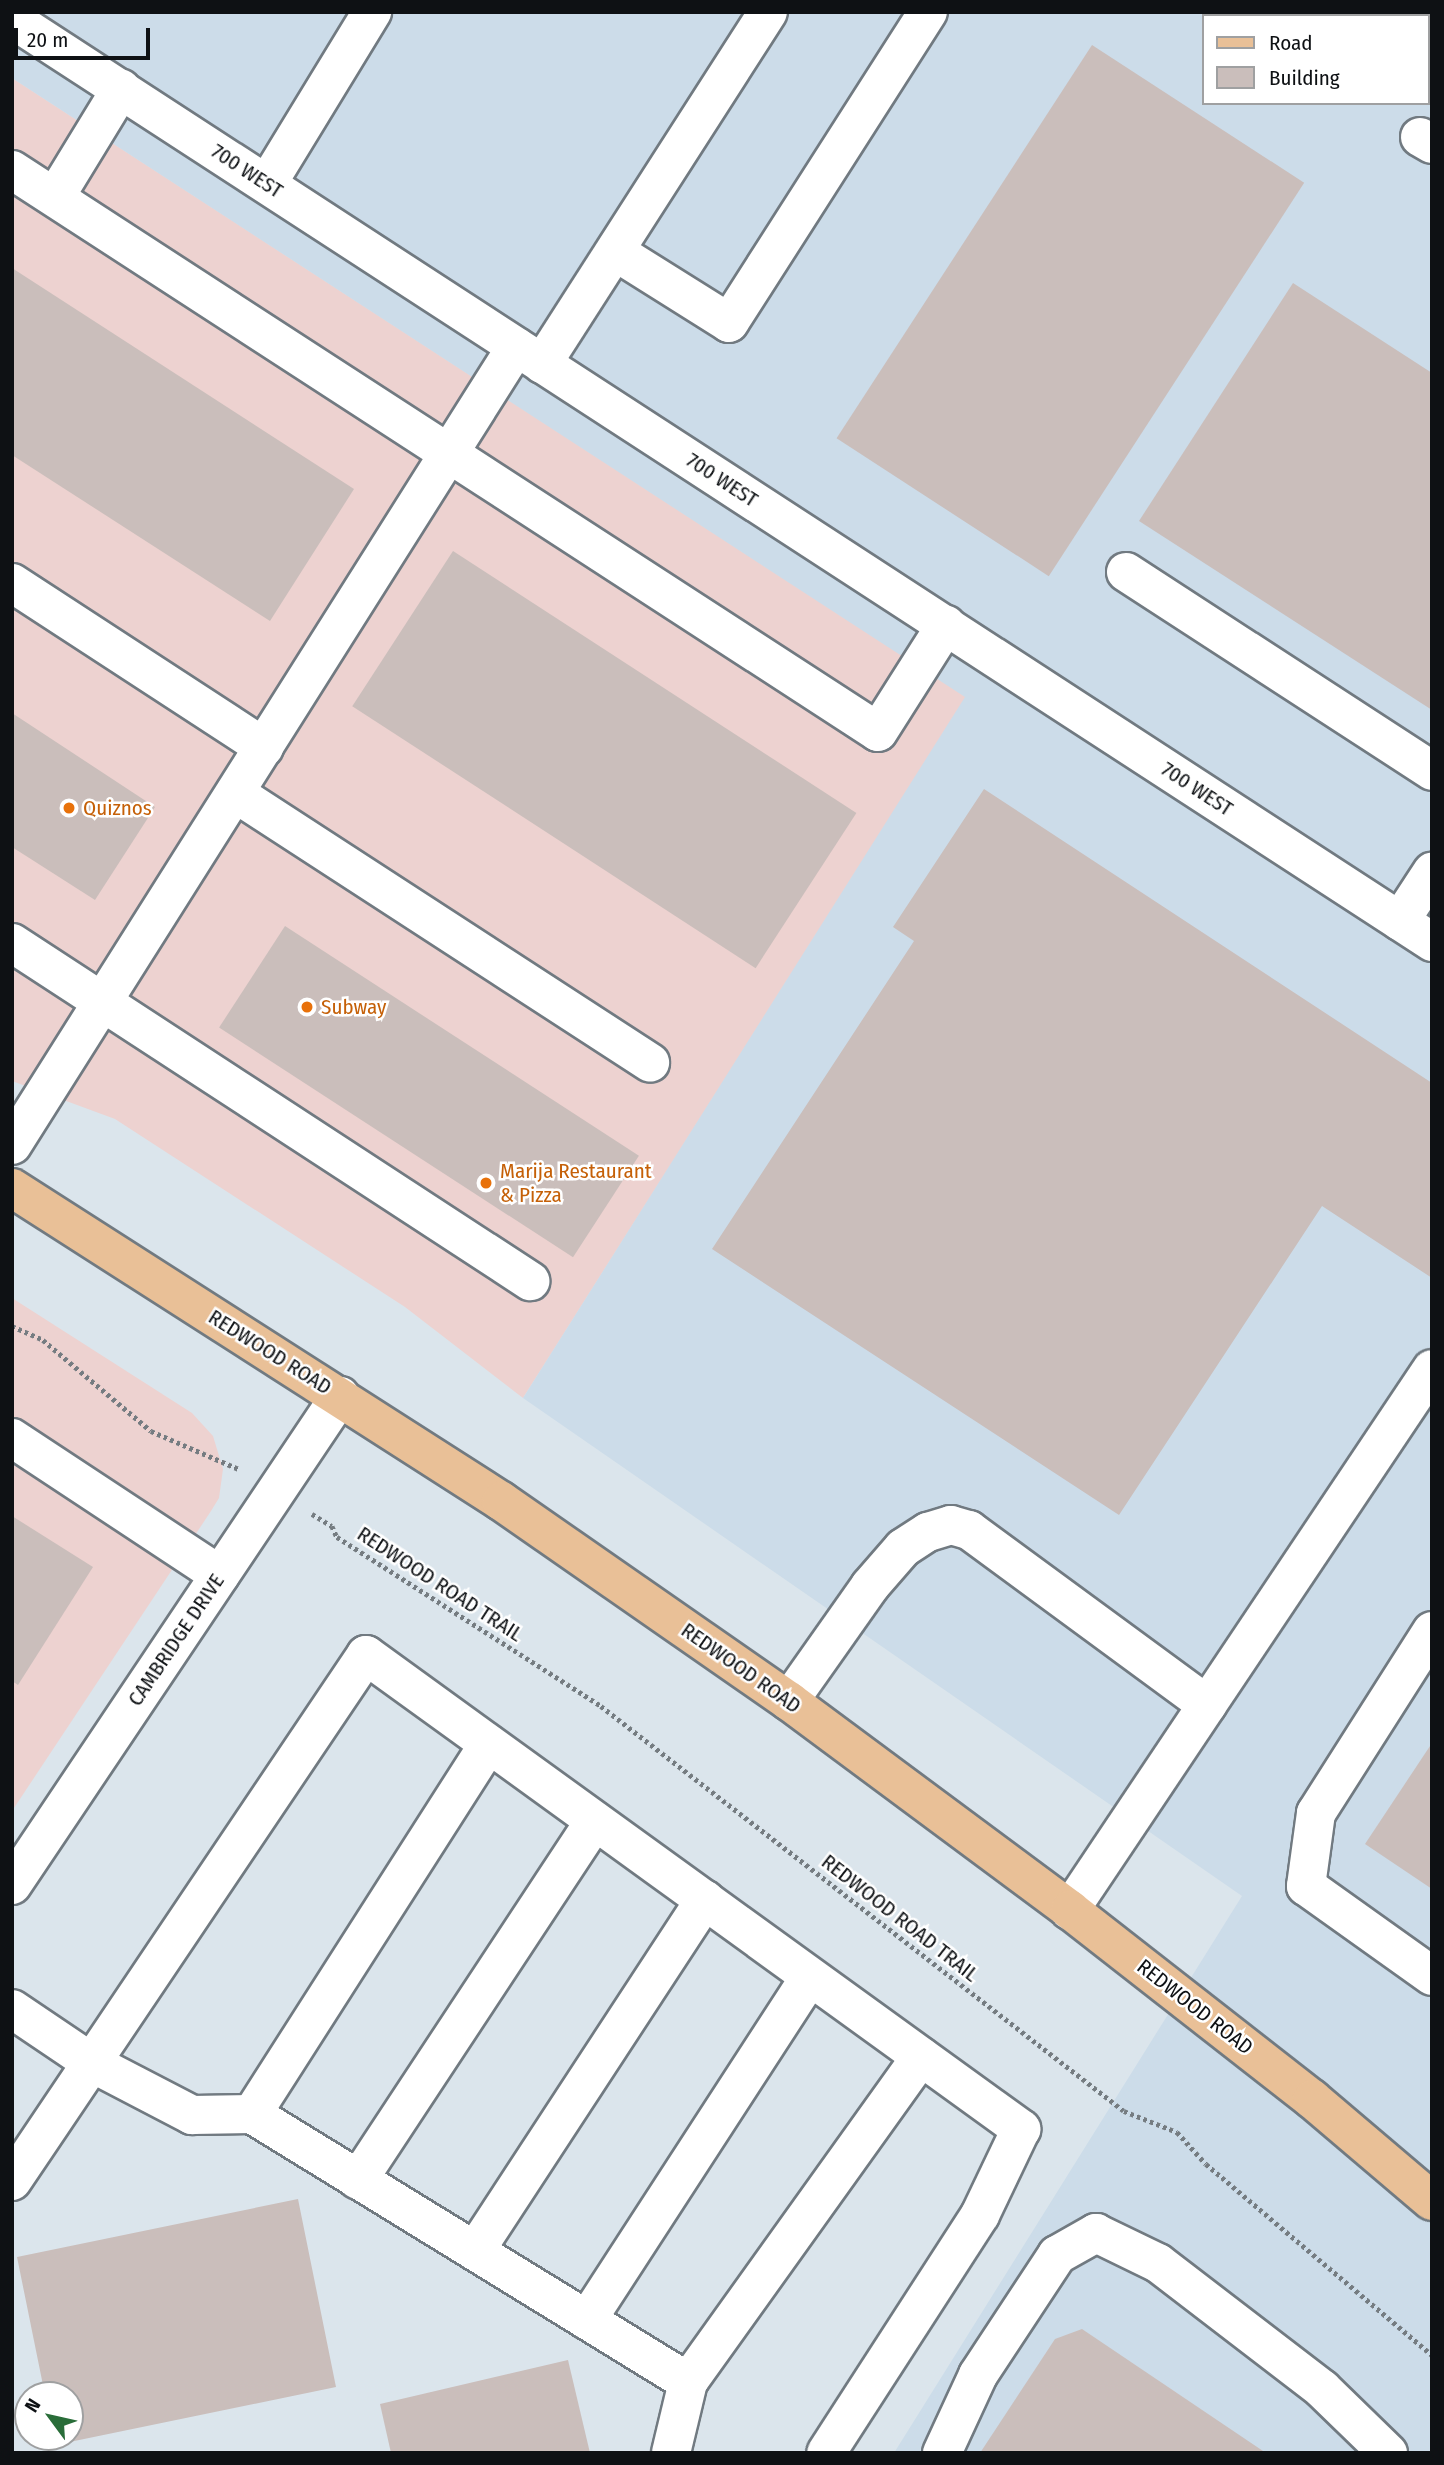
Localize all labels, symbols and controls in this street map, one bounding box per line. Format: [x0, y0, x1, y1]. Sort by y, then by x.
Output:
scale bar [18, 14, 154, 58]
legend [1202, 14, 1430, 105]
text: 20 m [27, 27, 68, 53]
text: Road [1269, 30, 1313, 56]
text: Building [1269, 65, 1340, 91]
street label: 700 WEST [207, 139, 287, 203]
street label: 700 WEST [682, 448, 762, 512]
street label: 700 WEST [1157, 757, 1237, 821]
place label: Quiznos [83, 795, 152, 821]
marker: Quiznos [61, 800, 77, 816]
place label: Subway [321, 994, 386, 1020]
marker: Subway [299, 999, 315, 1015]
place label: Marija Restaurant & Pizza [500, 1158, 652, 1208]
marker: Marija Restaurant & Pizza [478, 1175, 494, 1191]
street label: REDWOOD ROAD [204, 1304, 336, 1400]
street label: REDWOOD ROAD TRAIL [353, 1521, 527, 1647]
street label: CAMBRIDGE DRIVE [123, 1569, 229, 1711]
street label: REDWOOD ROAD [676, 1617, 806, 1719]
street label: REDWOOD ROAD TRAIL [817, 1849, 983, 1987]
street label: REDWOOD ROAD [1132, 1954, 1258, 2060]
north arrow [14, 2381, 84, 2451]
text: N [20, 2394, 45, 2416]

